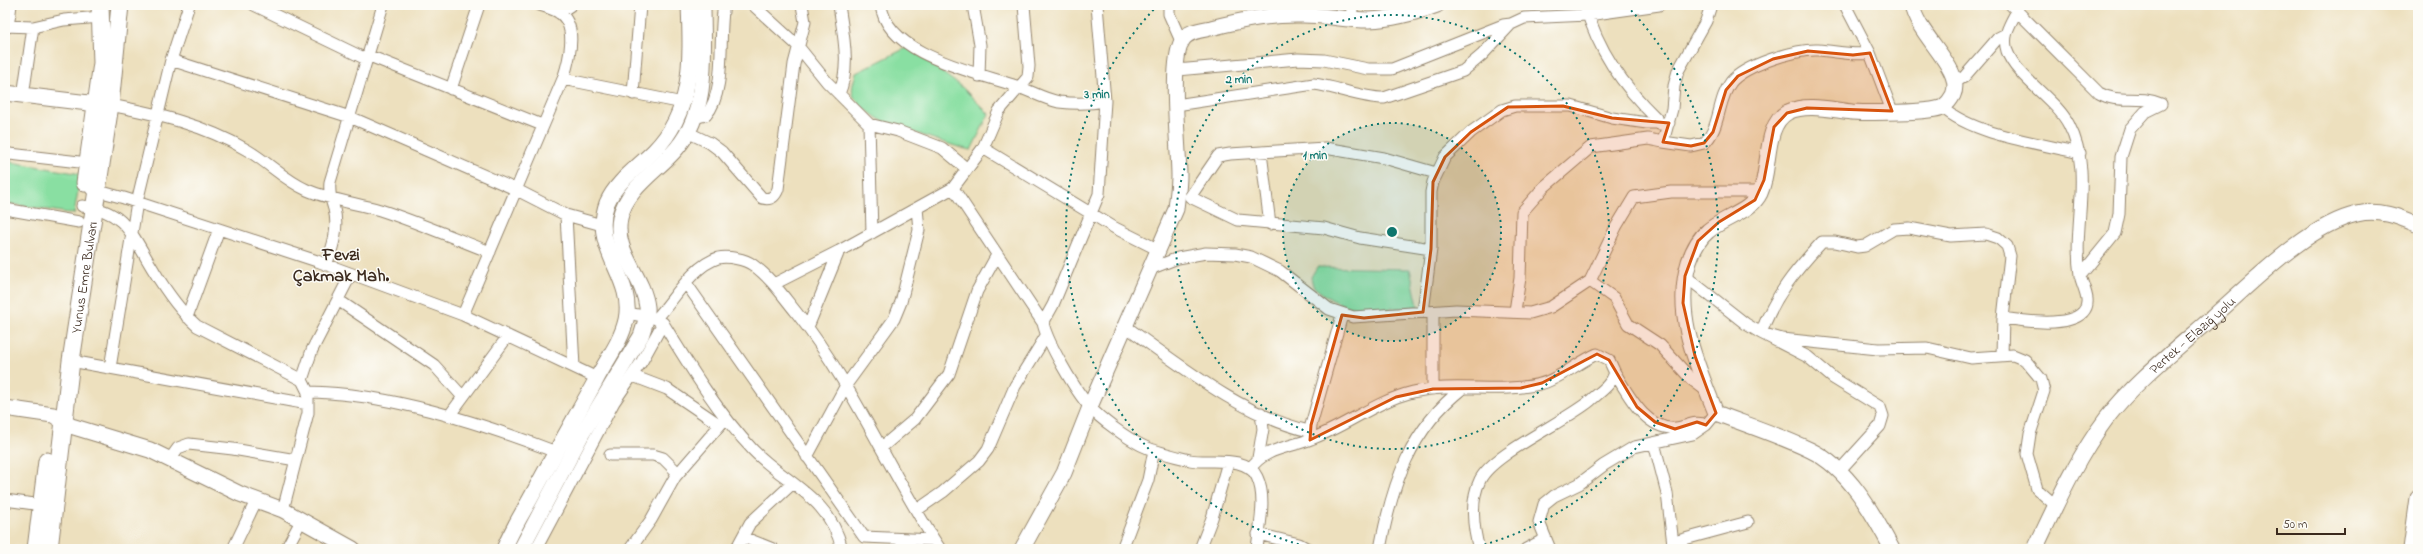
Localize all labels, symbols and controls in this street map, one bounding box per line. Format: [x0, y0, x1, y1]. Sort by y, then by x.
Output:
text: 2 min [1225, 71, 1252, 89]
text: 3 min [1083, 86, 1110, 104]
text: 1 min [1303, 147, 1327, 165]
street label: Yunus Emre Bulvarı [66, 220, 104, 335]
centre of rings [1385, 225, 1399, 239]
district label: Fevzi Çakmak Mah. [293, 243, 390, 290]
street label: Pertek - Elazığ yolu [2145, 292, 2241, 380]
scale bar [2277, 510, 2345, 536]
text: 50 m [2283, 516, 2307, 534]

